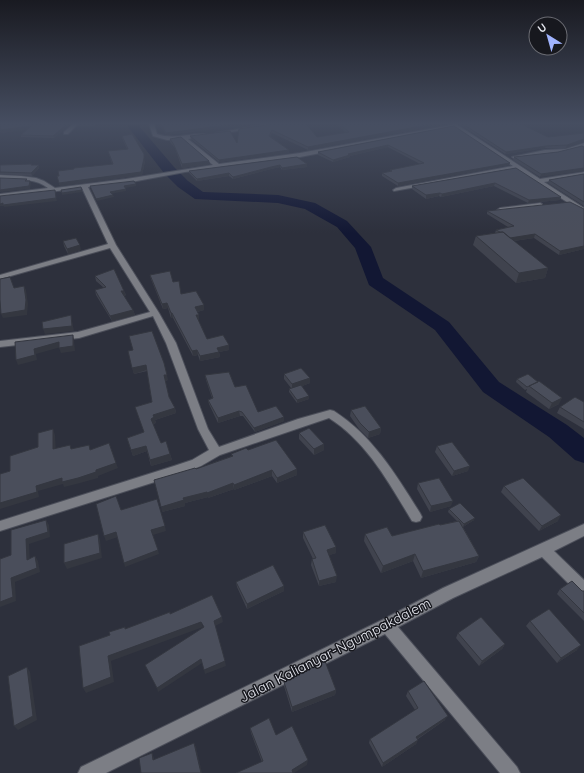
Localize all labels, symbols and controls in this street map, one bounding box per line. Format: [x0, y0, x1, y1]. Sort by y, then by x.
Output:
north arrow [528, 16, 568, 56]
text: U [535, 20, 549, 36]
street label: Jalan Kalianyar-Ngumpakdalem [236, 594, 434, 706]

